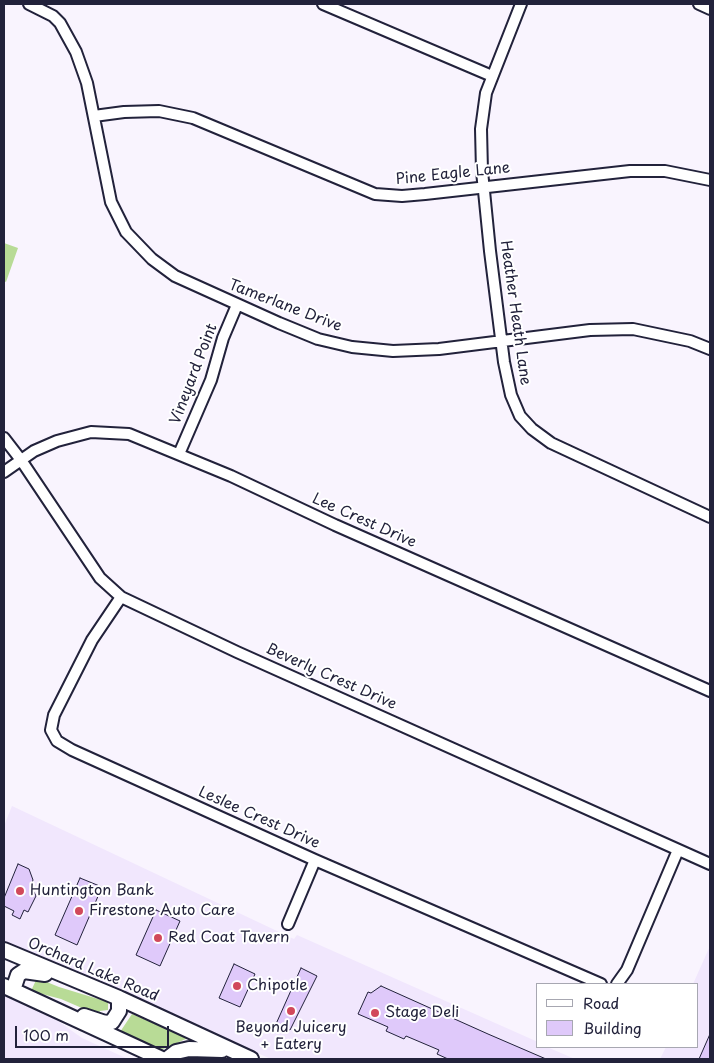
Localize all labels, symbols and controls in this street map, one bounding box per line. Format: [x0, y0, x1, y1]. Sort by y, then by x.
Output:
street label: Pine Eagle Lane [395, 159, 511, 189]
street label: Heather Heath Lane [496, 239, 534, 387]
street label: Tamerlane Drive [226, 276, 344, 336]
street label: Vineyard Point [167, 321, 221, 427]
street label: Lee Crest Drive [309, 490, 419, 552]
street label: Beverly Crest Drive [263, 640, 399, 714]
street label: Leslee Crest Drive [196, 783, 322, 853]
place label: Huntington Bank [30, 882, 154, 900]
marker: Huntington Bank [14, 885, 26, 897]
place label: Firestone Auto Care [89, 902, 235, 920]
marker: Firestone Auto Care [73, 905, 85, 917]
place label: Red Coat Tavern [168, 929, 289, 947]
marker: Red Coat Tavern [152, 932, 164, 944]
street label: Orchard Lake Road [25, 934, 161, 1006]
place label: Chipotle [247, 977, 308, 995]
marker: Chipotle [231, 980, 243, 992]
legend [536, 983, 699, 1048]
text: Road [583, 991, 619, 1014]
place label: Stage Deli [385, 1004, 459, 1022]
marker: Beyond Juicery + Eatery [285, 1005, 297, 1017]
marker: Stage Deli [369, 1007, 381, 1019]
scale bar [18, 1016, 171, 1048]
text: Building [583, 1016, 642, 1039]
place label: Beyond Juicery + Eatery [235, 1019, 347, 1054]
text: 100 m [23, 1023, 69, 1046]

